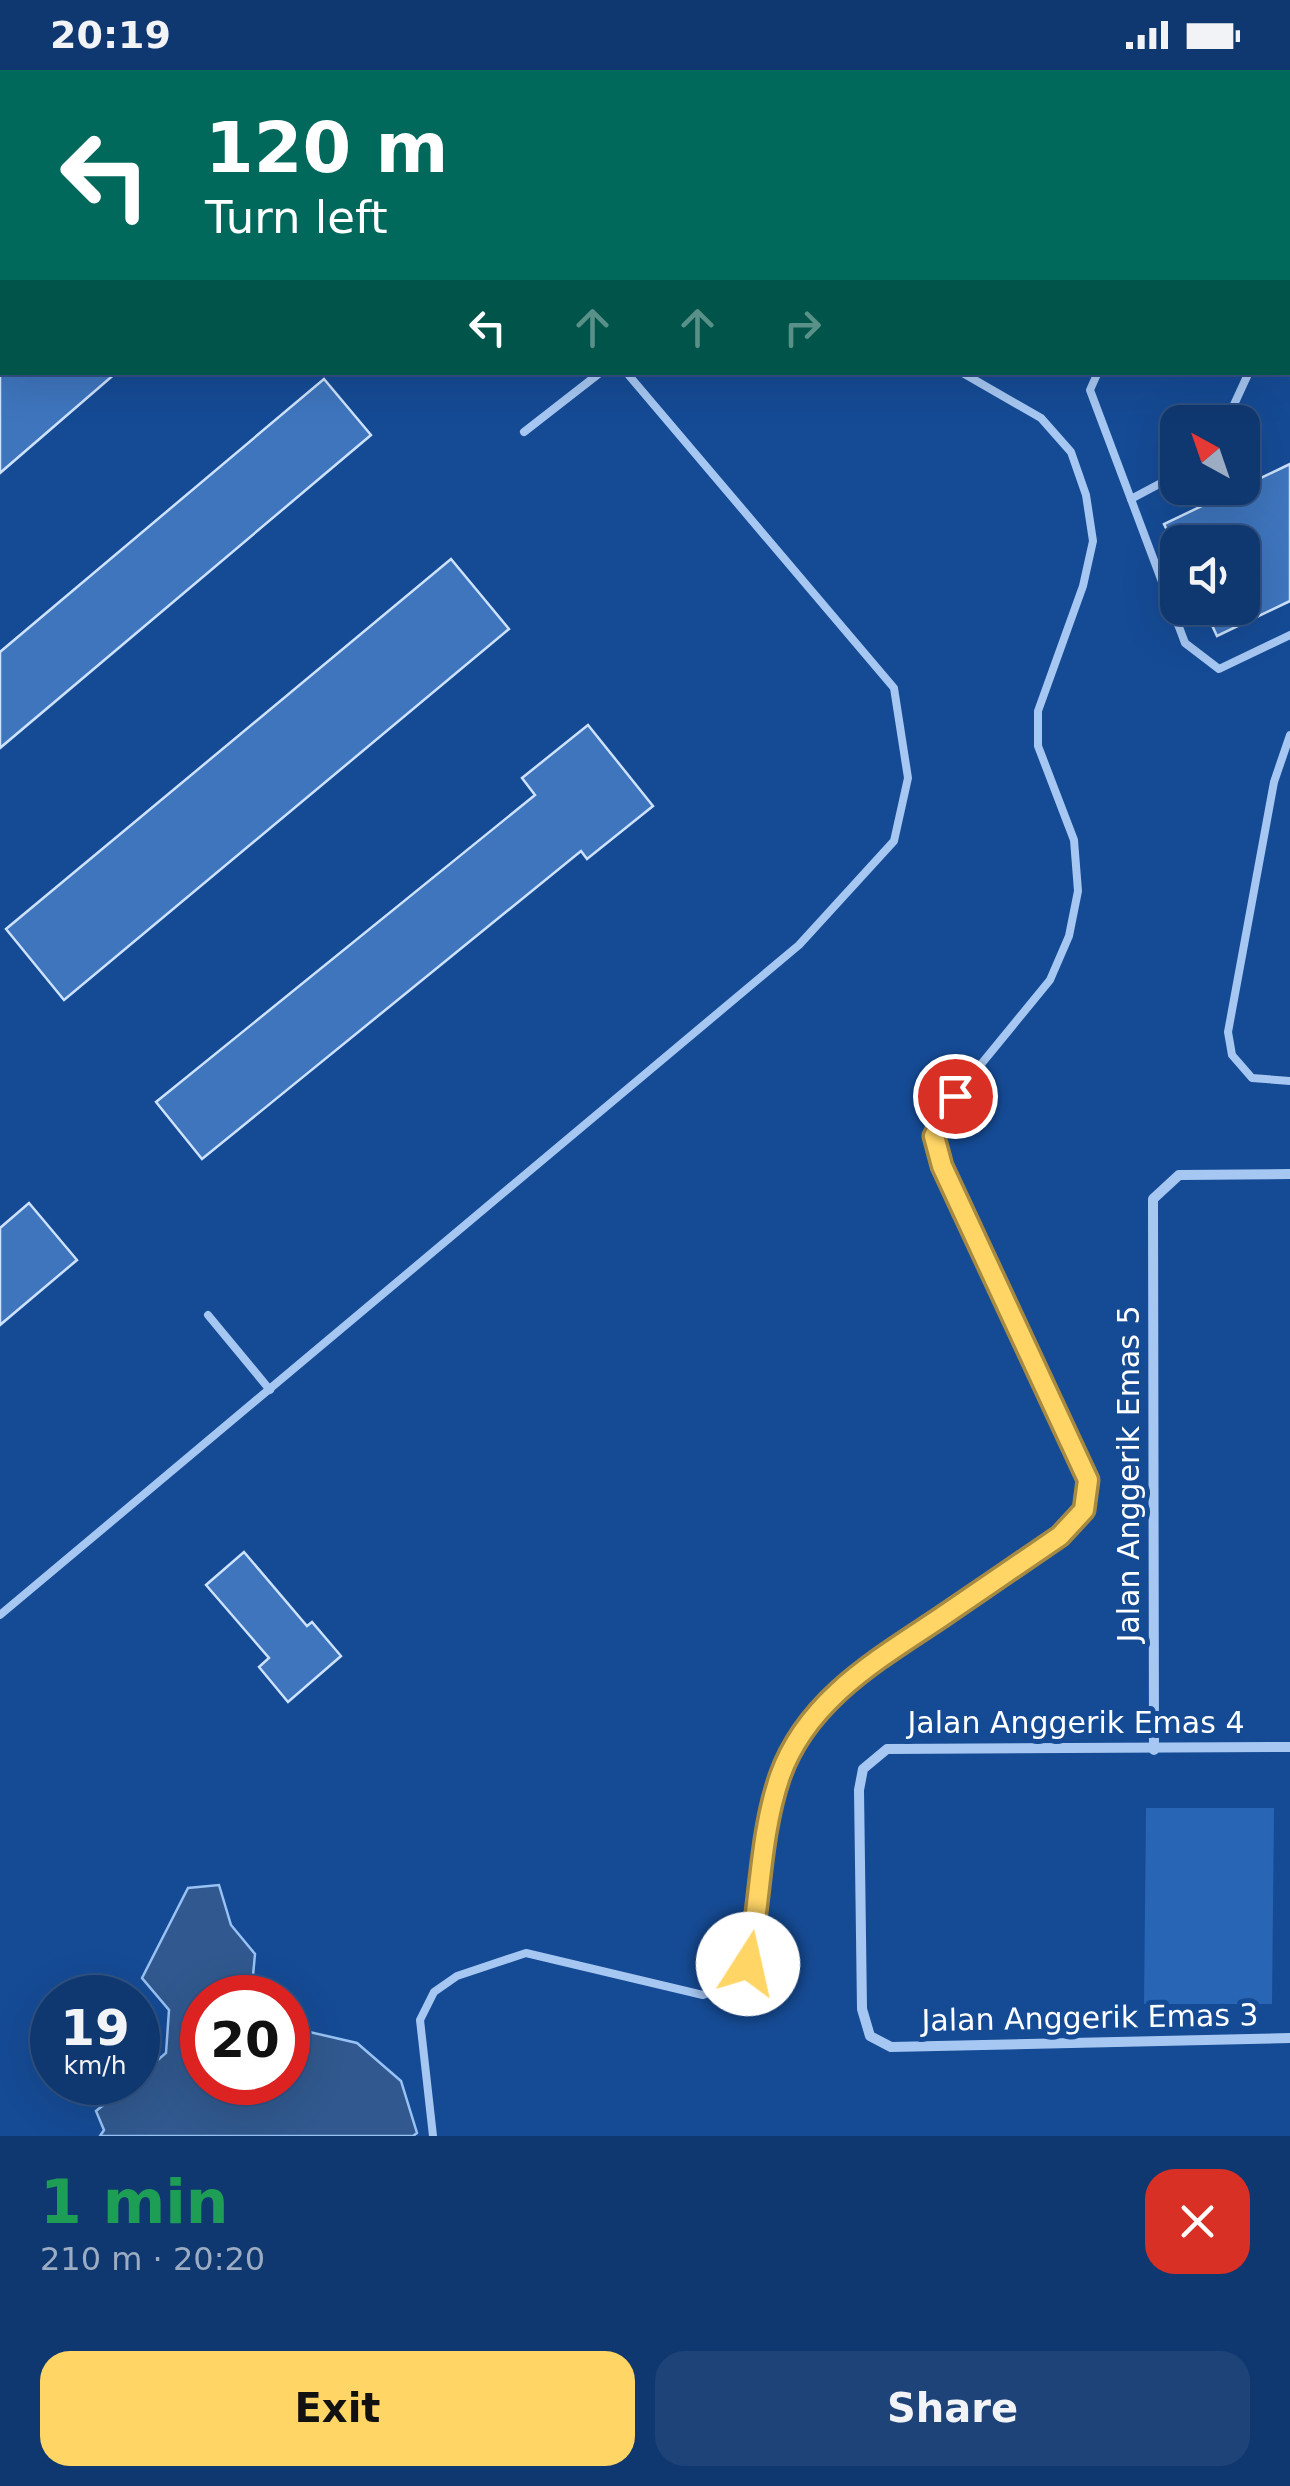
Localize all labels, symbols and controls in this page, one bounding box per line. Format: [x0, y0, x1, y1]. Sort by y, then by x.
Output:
text: 20:19 [50, 13, 171, 57]
text: 120 m [205, 107, 448, 189]
icon: left [40, 110, 170, 240]
text: Turn left [205, 191, 388, 244]
icon: left [460, 300, 515, 355]
icon: ahead [565, 300, 620, 355]
icon: ahead [670, 300, 725, 355]
icon: right [775, 300, 830, 355]
north arrow [1160, 405, 1260, 505]
map controls [1160, 405, 1260, 625]
button: sound [1160, 525, 1260, 625]
pin [913, 1054, 998, 1139]
icon: arrive [928, 1069, 983, 1124]
street label: Jalan Anggerik Emas 5 [1111, 1306, 1146, 1644]
street label: Jalan Anggerik Emas 4 [906, 1705, 1244, 1740]
position arrow [696, 1912, 800, 2016]
speed limit sign: 20 [180, 1975, 310, 2105]
street label: Jalan Anggerik Emas 3 [919, 1997, 1259, 2038]
text: 19 [60, 1999, 130, 2057]
text: km/h [63, 2051, 127, 2080]
text: 1 min [40, 2167, 228, 2237]
button: close [1145, 2169, 1250, 2274]
text: 210 m · 20:20 [40, 2240, 265, 2278]
button: Exit [40, 2351, 635, 2466]
button: Share [655, 2351, 1250, 2466]

